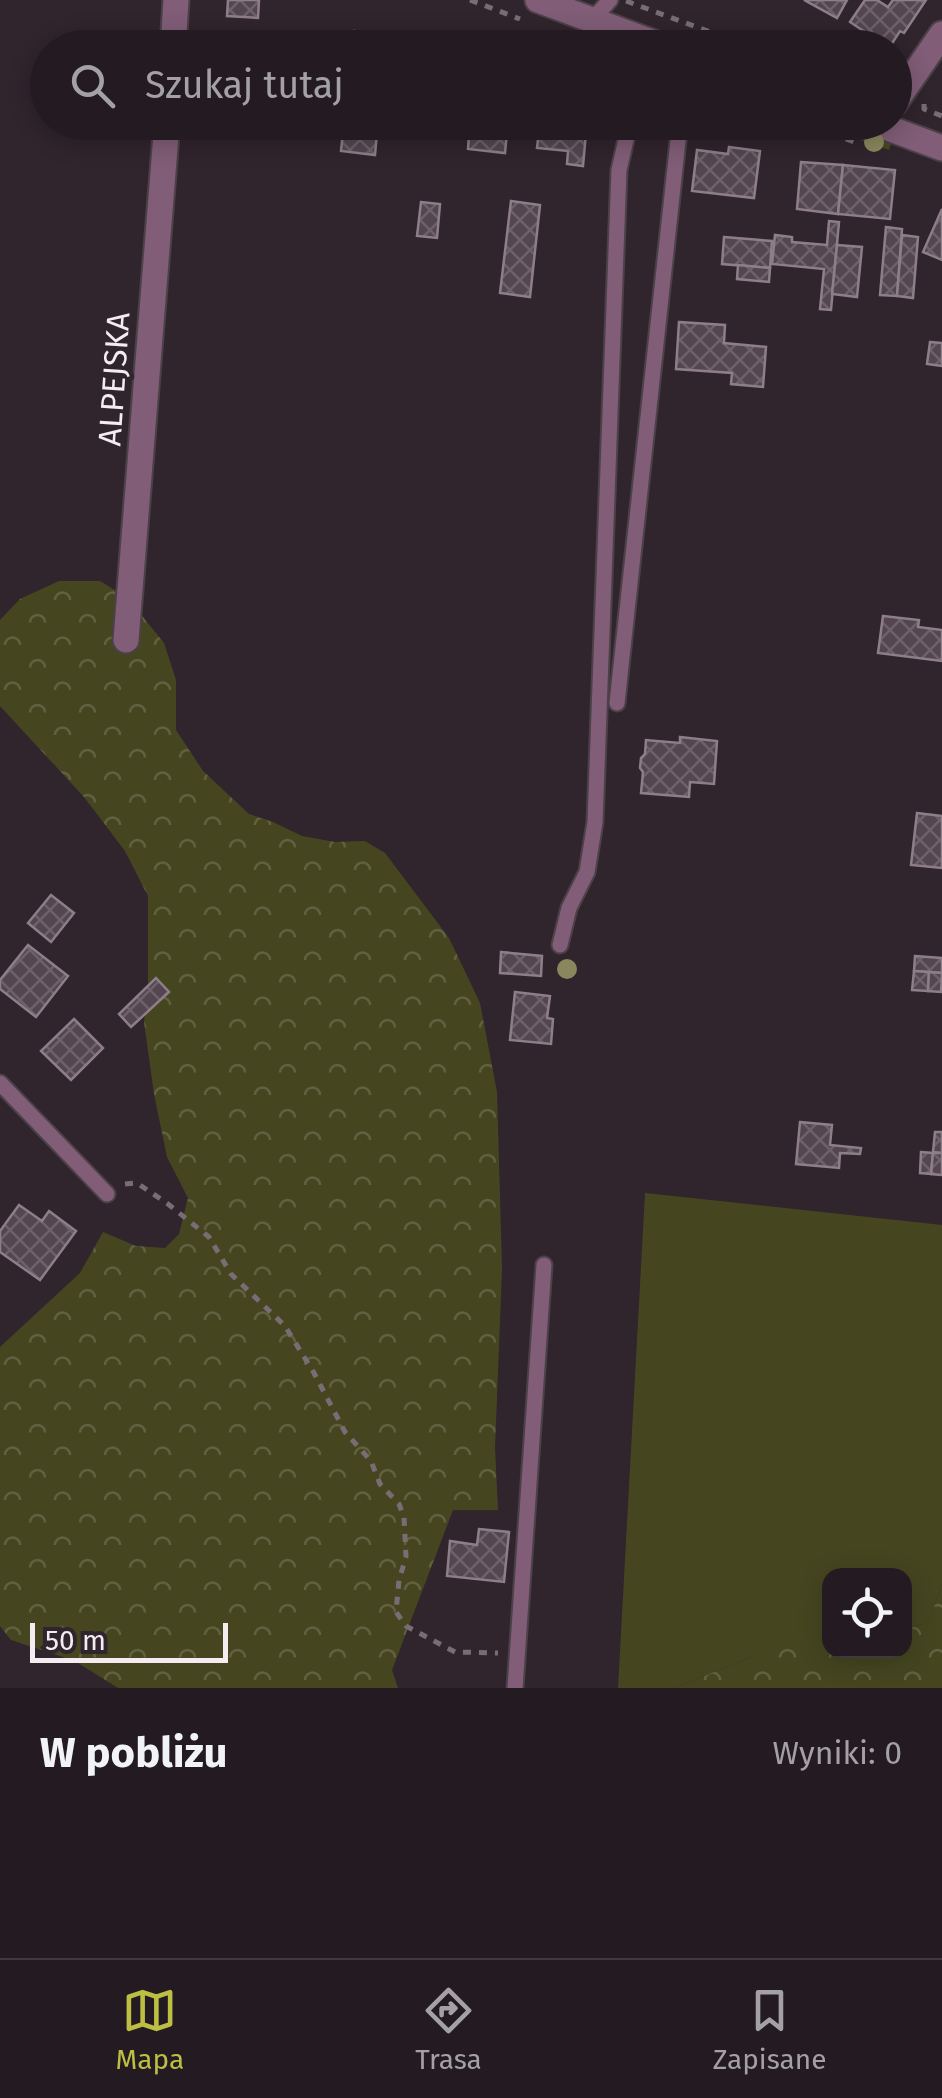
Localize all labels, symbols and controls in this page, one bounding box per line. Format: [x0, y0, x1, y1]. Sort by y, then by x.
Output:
search box [30, 30, 912, 140]
icon: search [65, 58, 120, 113]
text: Szukaj tutaj [145, 62, 344, 108]
street label: ALPEJSKA [90, 310, 138, 447]
map controls [822, 1568, 912, 1658]
button: locate [822, 1568, 912, 1658]
scale bar [30, 1618, 228, 1662]
text: 50 m [45, 1624, 106, 1657]
text: W pobliżu [40, 1728, 227, 1778]
text: Wyniki: 0 [773, 1734, 902, 1772]
tab: Mapa [116, 1983, 184, 2076]
tab: Trasa [415, 1983, 482, 2076]
tab: Zapisane [713, 1983, 826, 2076]

